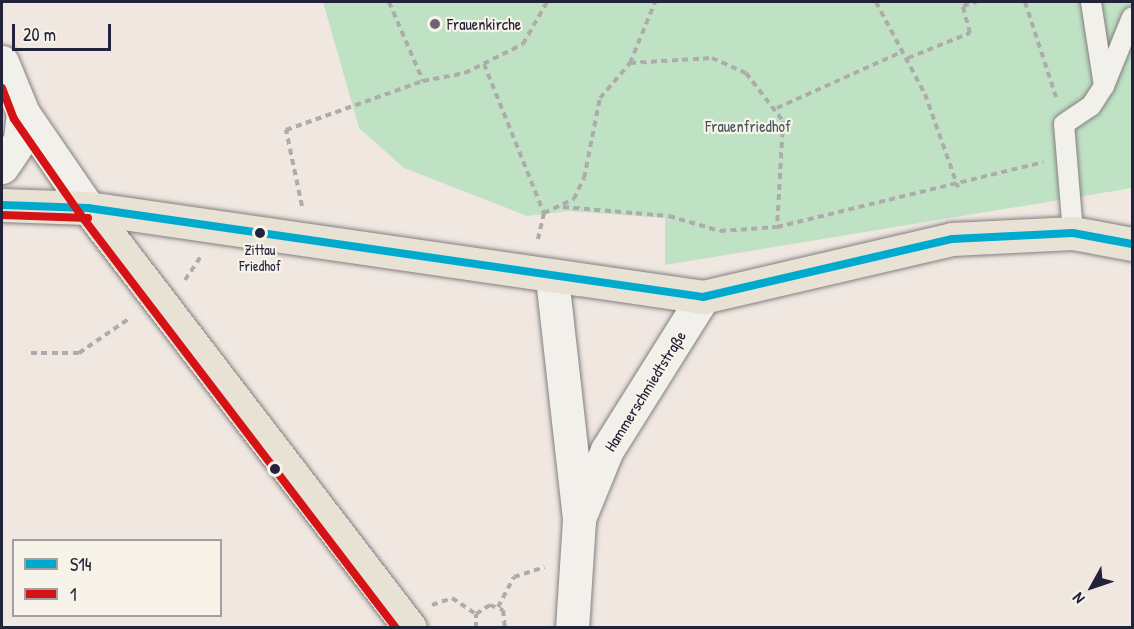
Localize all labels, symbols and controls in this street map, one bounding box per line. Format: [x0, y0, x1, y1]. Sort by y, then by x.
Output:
scale bar [15, 12, 114, 50]
place label: Frauenkirche [447, 14, 521, 34]
marker: Frauenkirche [428, 17, 442, 31]
text: 20 m [23, 22, 56, 47]
park label: Frauenfriedhof [705, 116, 791, 136]
marker: Zittau Friedhof [254, 227, 266, 239]
place label: Zittau Friedhof [239, 242, 281, 274]
street label: Hammerschmiedtstraße [600, 327, 690, 455]
unlabelled marker [269, 463, 281, 475]
legend [12, 539, 222, 617]
text: S14 [70, 552, 92, 577]
north arrow [1062, 557, 1122, 617]
text: 1 [70, 582, 77, 607]
text: N [1067, 588, 1089, 609]

